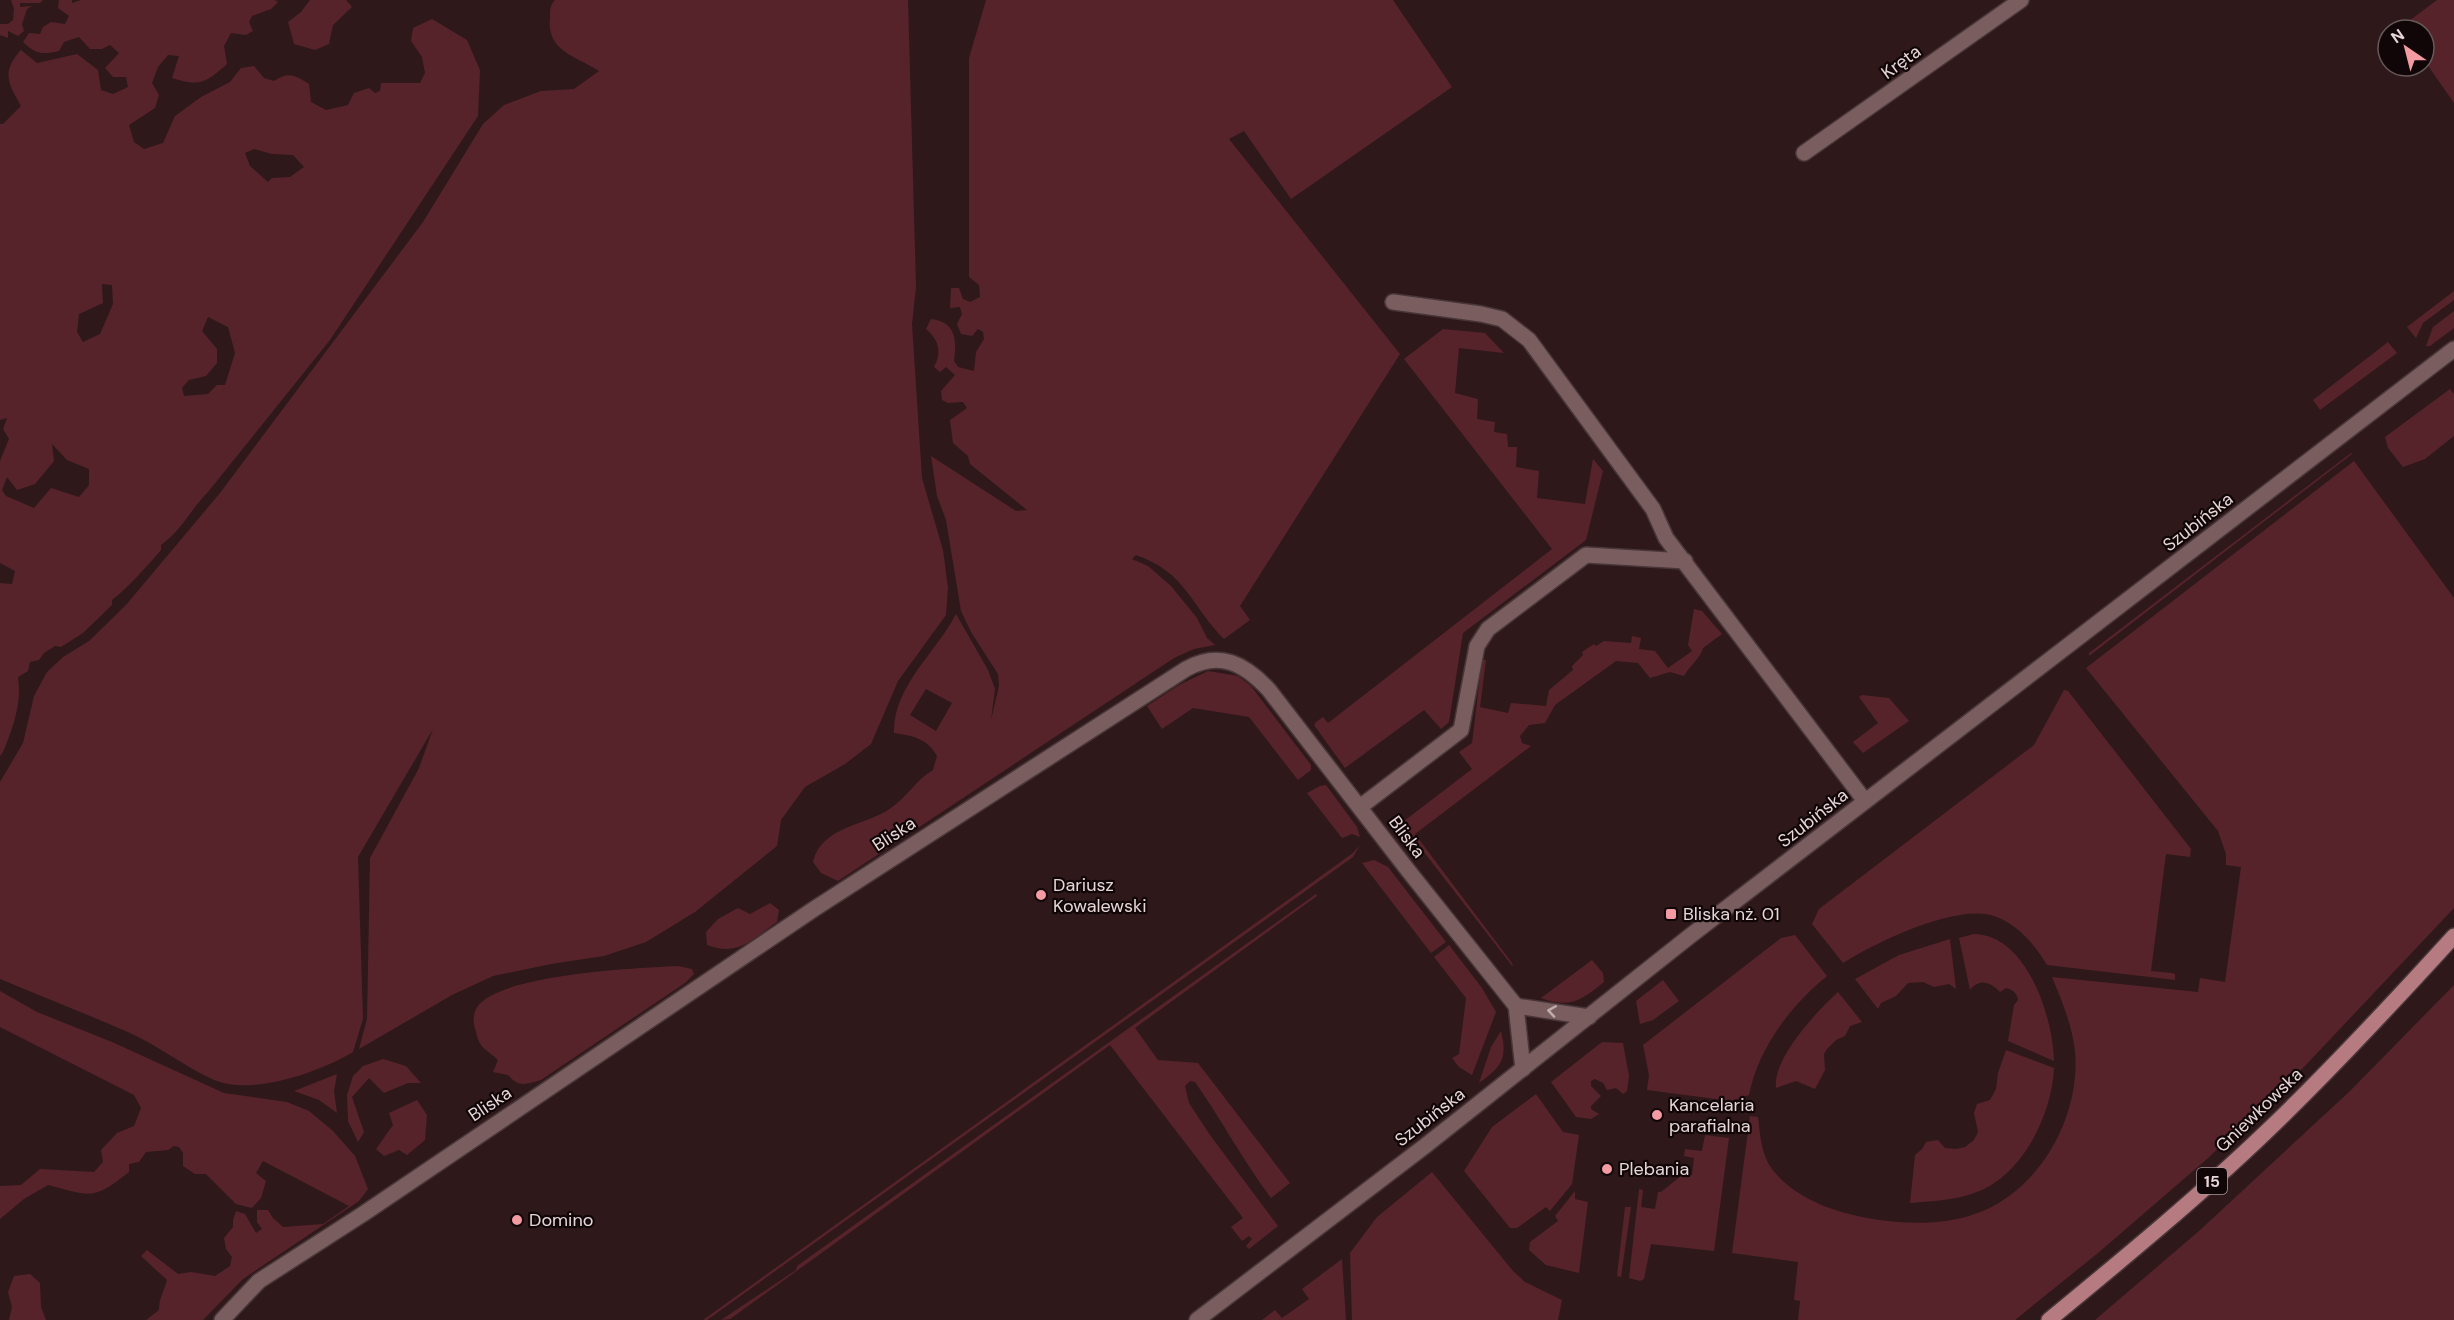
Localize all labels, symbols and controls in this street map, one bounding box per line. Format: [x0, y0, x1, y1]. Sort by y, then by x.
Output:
north arrow [2376, 18, 2436, 78]
text: N [2387, 24, 2408, 48]
street label: Kręta [1876, 39, 1926, 85]
street label: Szubińska [2158, 487, 2238, 557]
street label: Szubińska [1773, 783, 1853, 853]
street label: Bliska [868, 811, 920, 857]
street label: Bliska [1383, 811, 1431, 863]
place label: Dariusz Kowalewski [1053, 873, 1147, 918]
marker: Dariusz Kowalewski [1034, 888, 1048, 902]
place label: Bliska nż. 01 [1683, 902, 1780, 926]
marker: Bliska nż. 01 [1664, 907, 1678, 921]
one-way arrow [1548, 1006, 1557, 1018]
street label: Gniewkowska [2210, 1062, 2308, 1158]
street label: Bliska [464, 1081, 516, 1127]
street label: Szubińska [1390, 1082, 1470, 1152]
place label: Kancelaria parafialna [1669, 1093, 1754, 1138]
marker: Kancelaria parafialna [1650, 1108, 1664, 1122]
place label: Plebania [1619, 1157, 1689, 1181]
marker: Plebania [1600, 1162, 1614, 1176]
road number: 15 [2197, 1168, 2227, 1194]
place label: Domino [529, 1208, 593, 1232]
marker: Domino [510, 1213, 524, 1227]

